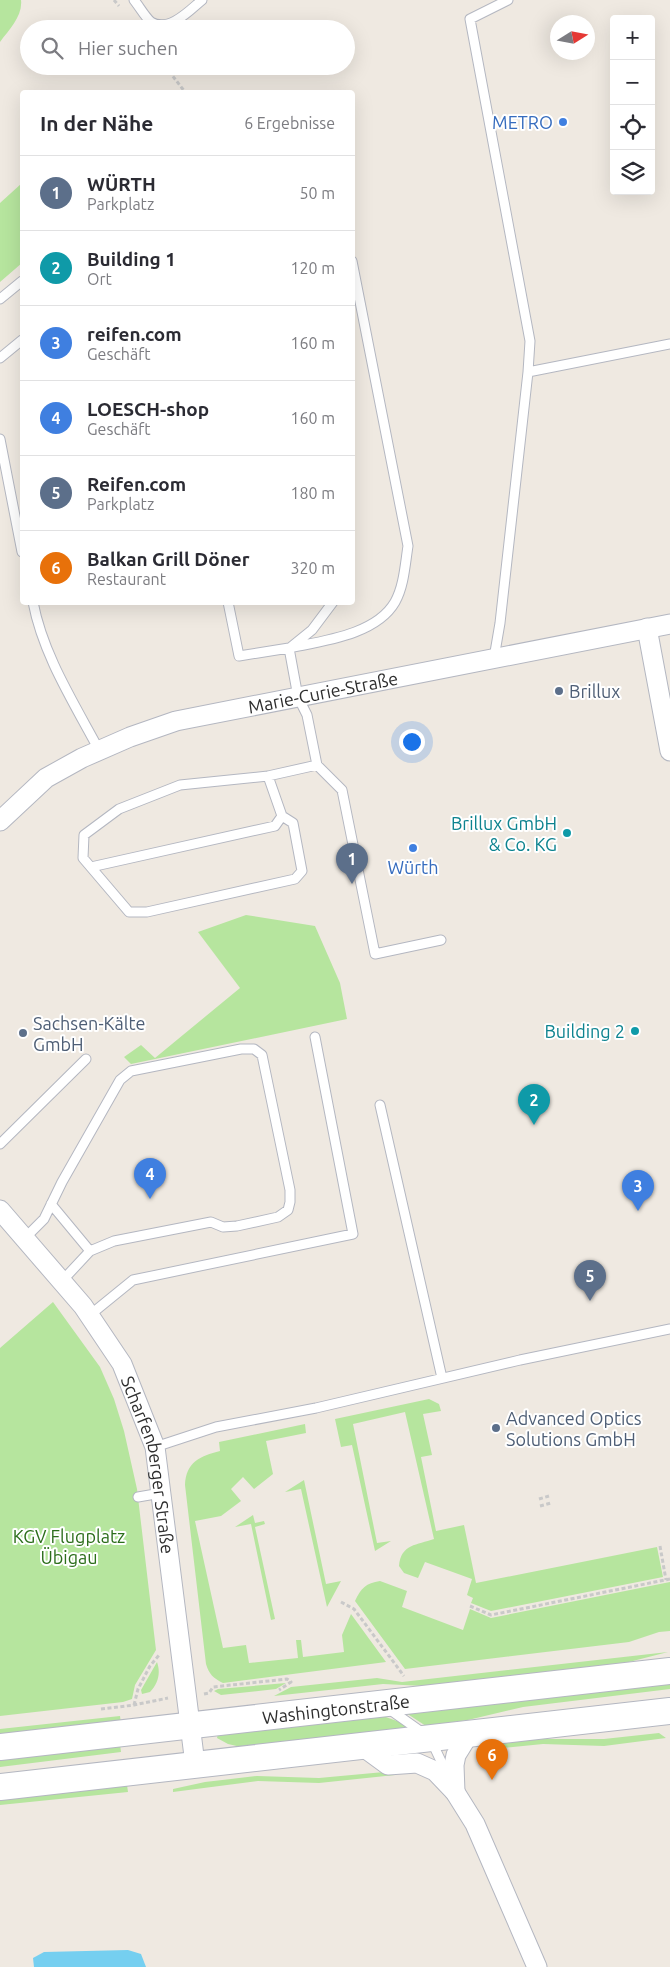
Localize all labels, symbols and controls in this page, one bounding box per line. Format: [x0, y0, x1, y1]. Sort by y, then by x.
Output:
north arrow [550, 15, 595, 60]
map controls [610, 15, 655, 195]
button: + [610, 15, 655, 60]
search box [20, 20, 355, 75]
icon: search [38, 34, 66, 62]
text: Hier suchen [78, 37, 178, 59]
button: − [610, 60, 655, 105]
button: locate [610, 105, 655, 150]
text: In der Nähe [40, 111, 153, 135]
place label: METRO [492, 112, 553, 132]
text: 6 Ergebnisse [244, 114, 335, 132]
marker: METRO [557, 116, 569, 128]
button: layers [610, 150, 655, 195]
text: WÜRTH [87, 173, 156, 195]
text: 1 [51, 184, 61, 202]
text: 50 m [299, 184, 335, 202]
text: Parkplatz [87, 195, 154, 213]
text: Building 1 [87, 248, 176, 270]
text: 2 [51, 259, 61, 277]
text: 120 m [290, 259, 335, 277]
text: Ort [87, 270, 112, 288]
text: reifen.com [87, 323, 182, 345]
text: 3 [51, 334, 61, 352]
text: 160 m [290, 334, 335, 352]
text: Geschäft [87, 345, 151, 363]
text: LOESCH-shop [87, 398, 209, 420]
text: 4 [51, 409, 61, 427]
text: 160 m [290, 409, 335, 427]
text: Geschäft [87, 420, 151, 438]
text: Reifen.com [87, 473, 186, 495]
text: 5 [51, 484, 61, 502]
text: 180 m [290, 484, 335, 502]
text: Parkplatz [87, 495, 154, 513]
text: Balkan Grill Döner [87, 548, 250, 570]
text: 6 [51, 559, 61, 577]
text: 320 m [290, 559, 335, 577]
text: Restaurant [87, 570, 166, 588]
street label: Marie-Curie-Straße [246, 668, 400, 717]
place label: Brillux [569, 681, 620, 701]
marker: Brillux [553, 685, 565, 697]
your location [399, 729, 425, 755]
place label: Brillux GmbH & Co. KG [451, 813, 557, 854]
marker: Brillux GmbH & Co. KG [561, 827, 573, 839]
marker: Würth [407, 842, 419, 854]
pin: 1 [336, 843, 368, 884]
place label: Würth [388, 857, 438, 877]
place label: Sachsen-Kälte GmbH [33, 1013, 145, 1054]
place label: Building 2 [544, 1021, 625, 1041]
marker: Building 2 [629, 1025, 641, 1037]
marker: Sachsen-Kälte GmbH [17, 1027, 29, 1039]
pin: 2 [518, 1084, 550, 1125]
pin: 4 [134, 1158, 166, 1199]
pin: 3 [622, 1170, 654, 1211]
pin: 5 [574, 1260, 606, 1301]
street label: Scharfenberger Straße [118, 1373, 178, 1555]
place label: Advanced Optics Solutions GmbH [506, 1408, 642, 1449]
marker: Advanced Optics Solutions GmbH [490, 1422, 502, 1434]
park label: KGV Flugplatz Übigau [13, 1526, 125, 1567]
street label: Washingtonstraße [261, 1691, 411, 1727]
pin: 6 [476, 1739, 508, 1780]

